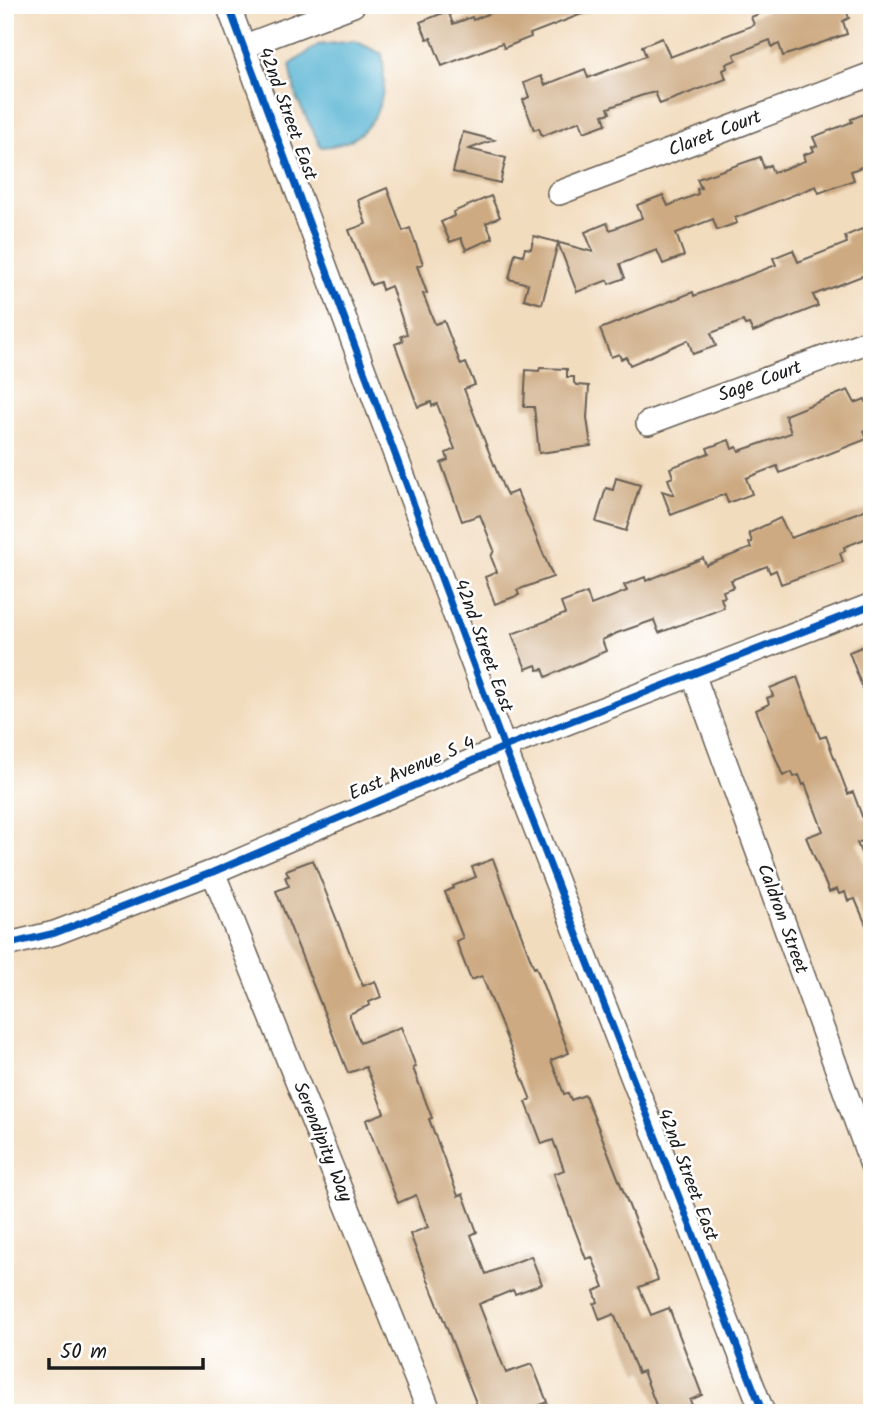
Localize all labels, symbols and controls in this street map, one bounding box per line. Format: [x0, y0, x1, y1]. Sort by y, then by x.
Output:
street label: 42nd Street East [249, 43, 325, 186]
street label: Claret Court [664, 102, 767, 165]
street label: Sage Court [714, 353, 807, 411]
street label: 42nd Street East [445, 575, 521, 718]
street label: East Avenue S 4 [344, 729, 480, 809]
street label: Caldron Street [748, 860, 816, 979]
street label: Serendipity Way [284, 1077, 360, 1208]
street label: 42nd Street East [648, 1104, 726, 1246]
scale bar [49, 1327, 203, 1371]
text: 50 m [60, 1336, 107, 1369]

